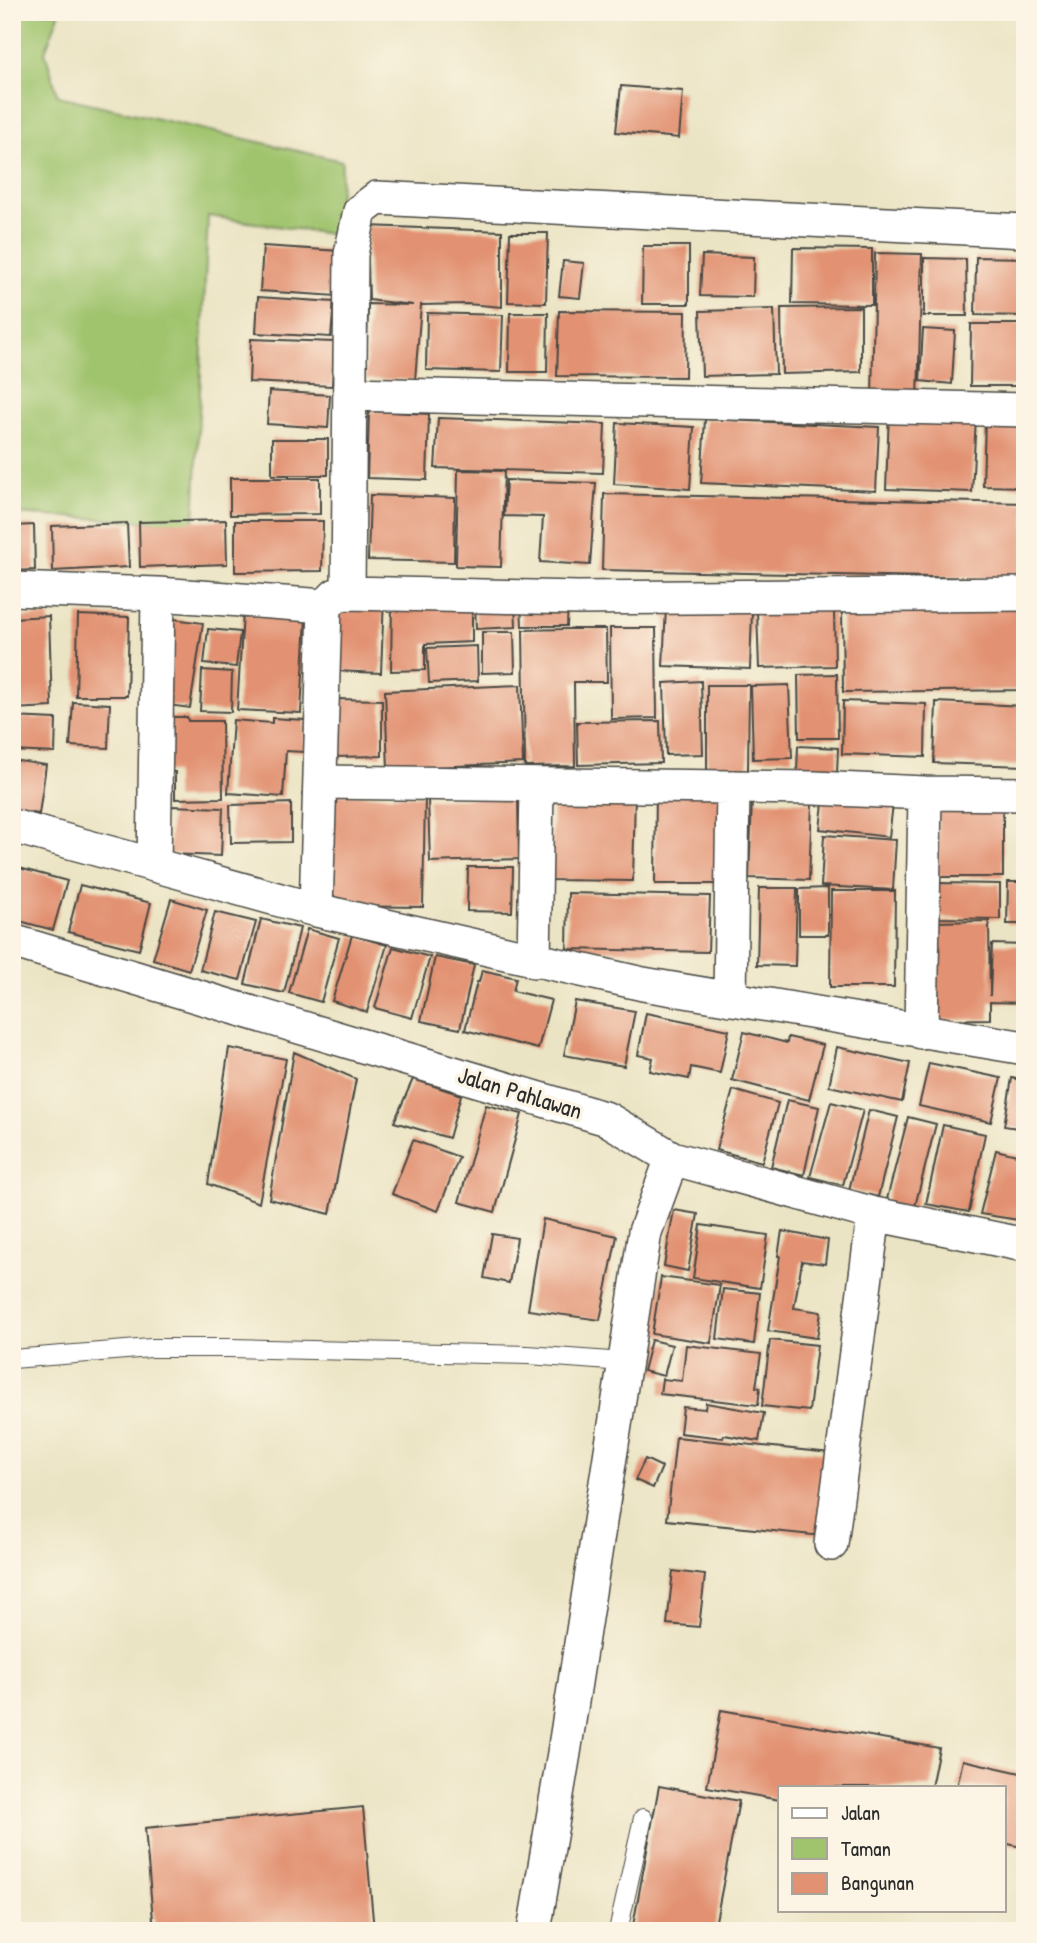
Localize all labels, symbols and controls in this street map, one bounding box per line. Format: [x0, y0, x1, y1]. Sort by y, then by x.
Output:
street label: Jalan Pahlawan [454, 1058, 586, 1126]
legend [778, 1786, 1006, 1912]
text: Jalan [841, 1798, 880, 1827]
text: Taman [841, 1834, 891, 1863]
text: Bangunan [841, 1868, 914, 1897]

